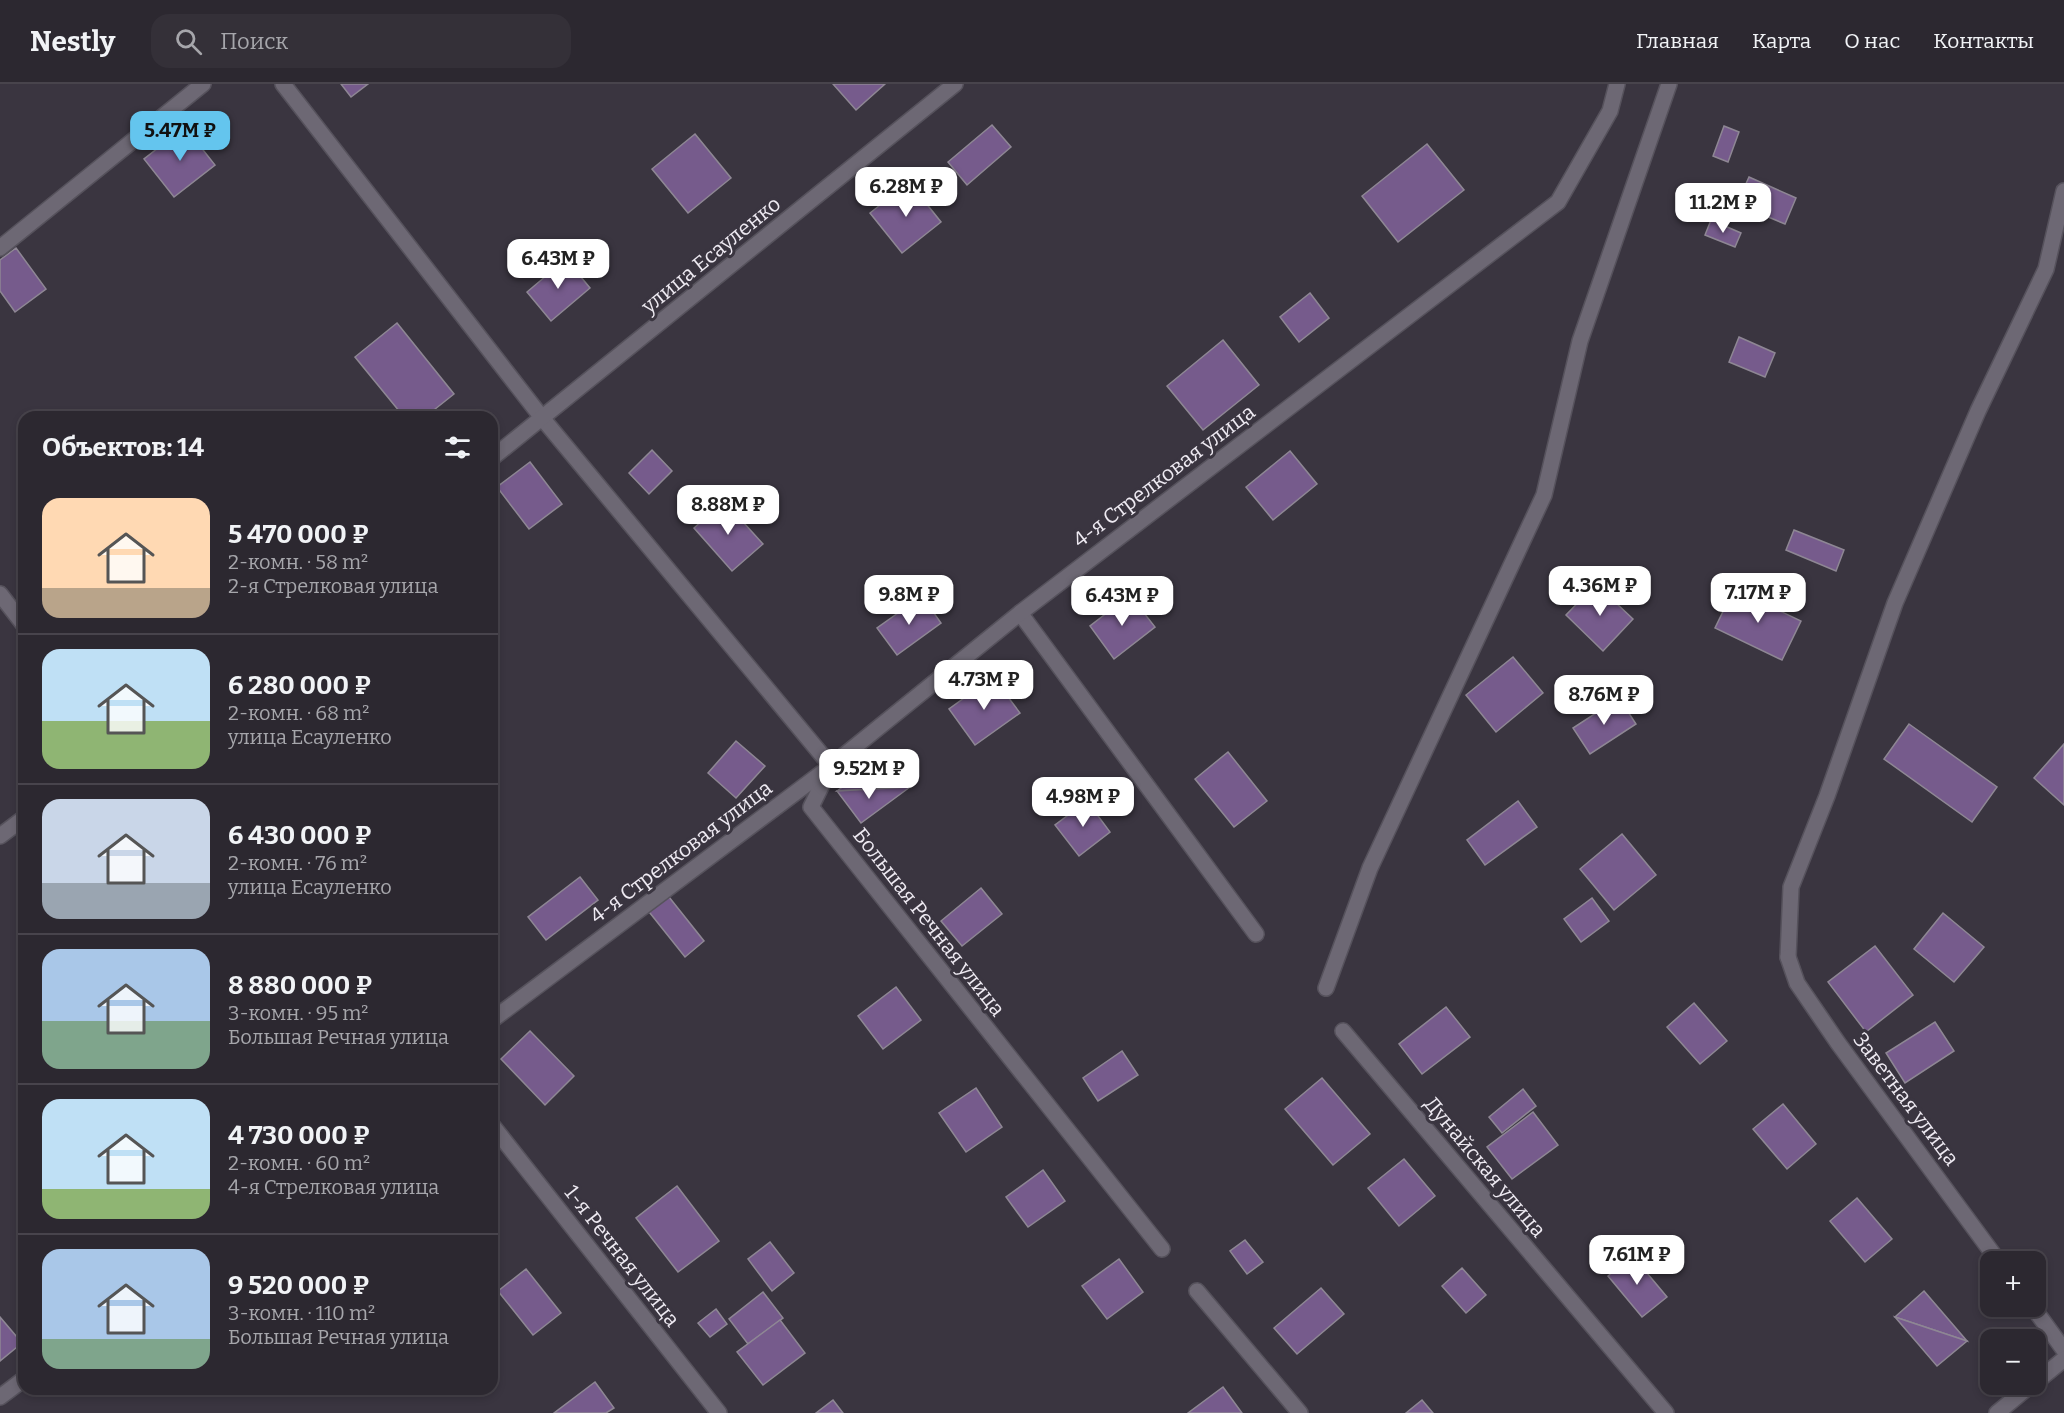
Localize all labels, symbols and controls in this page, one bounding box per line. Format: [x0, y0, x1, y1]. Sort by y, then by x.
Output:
search box [151, 14, 571, 68]
text: Nestly [30, 25, 115, 58]
icon: search [172, 25, 205, 58]
text: Поиск [220, 28, 288, 55]
text: Главная [1636, 28, 1719, 54]
text: Карта [1752, 28, 1811, 54]
text: О нас [1844, 28, 1900, 54]
text: Контакты [1933, 28, 2034, 54]
pin: 5.47M ₽ [125, 111, 235, 162]
text: 5.47M ₽ [144, 118, 216, 142]
pin: 6.28M ₽ [851, 167, 961, 218]
text: 6.28M ₽ [869, 174, 943, 198]
pin: 11.2M ₽ [1668, 183, 1778, 234]
text: 11.2M ₽ [1689, 190, 1757, 214]
street label: улица Есауленко [635, 191, 786, 320]
pin: 6.43M ₽ [503, 239, 613, 290]
text: 6.43M ₽ [521, 246, 595, 270]
street label: 4-я Стрелковая улица [1068, 399, 1261, 553]
icon: filters [441, 431, 474, 464]
text: Объектов: 14 [42, 432, 204, 463]
pin: 8.88M ₽ [673, 485, 783, 536]
text: 8.88M ₽ [691, 492, 765, 516]
text: 5 470 000 ₽ [228, 519, 368, 550]
icon: home [90, 522, 162, 594]
text: 2-комн. · 58 m² [228, 550, 368, 574]
pin: 4.36M ₽ [1545, 566, 1655, 617]
text: 4.36M ₽ [1563, 573, 1637, 597]
pin: 7.17M ₽ [1703, 573, 1813, 624]
text: 2-я Стрелковая улица [228, 574, 438, 598]
pin: 9.8M ₽ [860, 575, 958, 626]
pin: 6.43M ₽ [1067, 576, 1177, 627]
text: 7.17M ₽ [1725, 580, 1791, 604]
text: 9.8M ₽ [878, 582, 940, 606]
text: 6.43M ₽ [1085, 583, 1159, 607]
pin: 4.73M ₽ [929, 660, 1039, 711]
text: 4.73M ₽ [948, 667, 1020, 691]
text: 6 280 000 ₽ [228, 670, 371, 701]
icon: home [90, 673, 162, 745]
pin: 8.76M ₽ [1549, 675, 1659, 726]
text: 8.76M ₽ [1568, 682, 1640, 706]
text: 2-комн. · 68 m² [228, 701, 369, 725]
text: улица Есауленко [228, 725, 392, 749]
pin: 9.52M ₽ [814, 749, 924, 800]
text: 9.52M ₽ [833, 756, 905, 780]
street label: 4-я Стрелковая улица [585, 775, 778, 929]
pin: 4.98M ₽ [1028, 777, 1138, 828]
text: 4.98M ₽ [1046, 784, 1120, 808]
text: 6 430 000 ₽ [228, 820, 371, 851]
icon: home [90, 823, 162, 895]
street label: Большая Речная улица [847, 823, 1011, 1022]
text: 2-комн. · 76 m² [228, 851, 367, 875]
text: улица Есауленко [228, 875, 392, 899]
text: 8 880 000 ₽ [228, 970, 372, 1001]
icon: home [90, 973, 162, 1045]
text: 3-комн. · 95 m² [228, 1001, 368, 1025]
text: Большая Речная улица [228, 1025, 449, 1049]
street label: Заветная улица [1847, 1027, 1965, 1171]
street label: Дунайская улица [1419, 1091, 1552, 1243]
text: 4 730 000 ₽ [228, 1120, 370, 1151]
icon: home [90, 1123, 162, 1195]
text: 2-комн. · 60 m² [228, 1151, 370, 1175]
text: 4-я Стрелковая улица [228, 1175, 439, 1199]
street label: 1-я Речная улица [559, 1180, 686, 1332]
pin: 7.61M ₽ [1582, 1235, 1692, 1286]
text: 7.61M ₽ [1603, 1242, 1671, 1266]
map controls [1980, 1251, 2046, 1395]
button: + [1980, 1251, 2046, 1317]
text: 9 520 000 ₽ [228, 1270, 369, 1301]
icon: home [90, 1273, 162, 1345]
text: 3-комн. · 110 m² [228, 1301, 375, 1325]
text: Большая Речная улица [228, 1325, 449, 1349]
button: − [1980, 1329, 2046, 1395]

